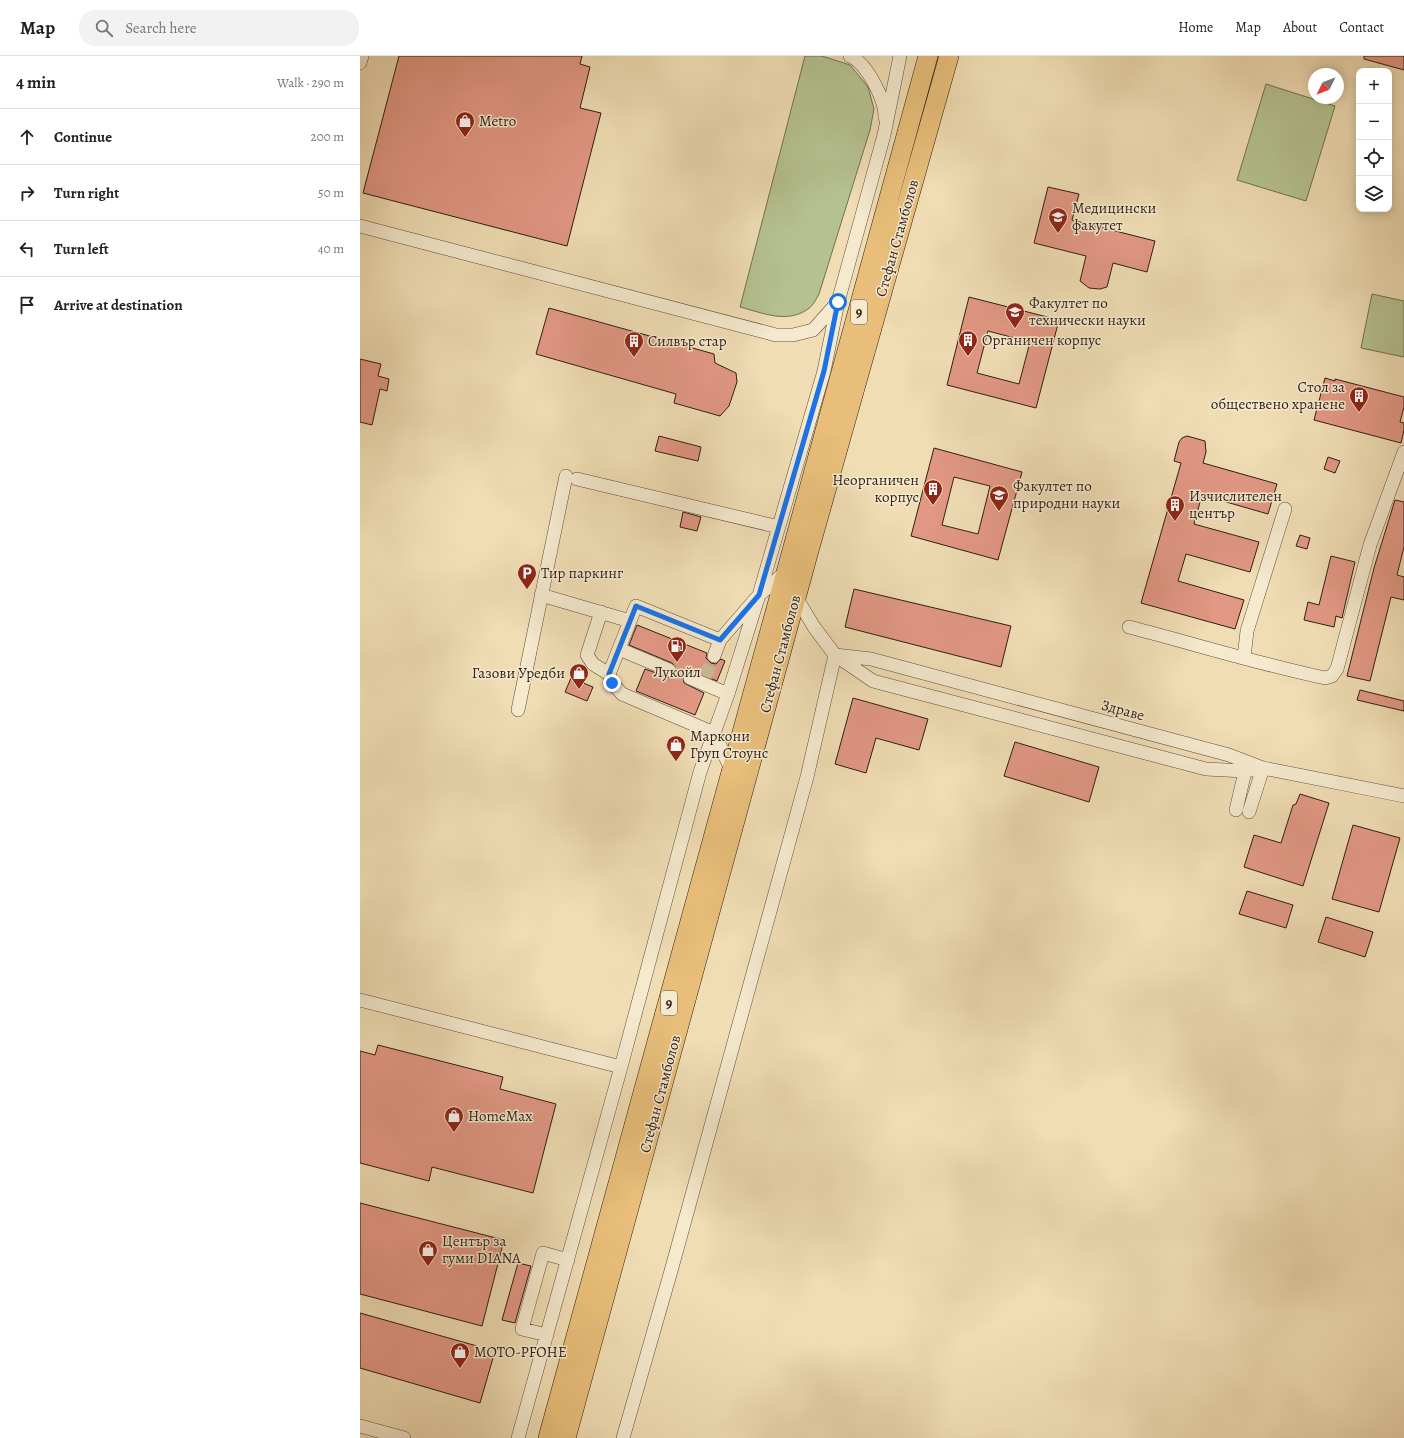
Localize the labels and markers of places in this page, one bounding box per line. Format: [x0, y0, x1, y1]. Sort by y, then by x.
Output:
shop icon: Metro [454, 110, 476, 138]
place label: Metro [479, 111, 516, 131]
place label: Медицински факутет [1072, 198, 1157, 235]
school or university icon: Медицински факутет [1047, 206, 1069, 234]
place label: Факултет по технически науки [1029, 293, 1146, 330]
school or university icon: Факултет по технически науки [1004, 301, 1026, 329]
building icon: Органичен корпус [957, 329, 979, 357]
building icon: Силвър стар [623, 330, 645, 358]
place label: Органичен корпус [982, 330, 1101, 350]
place label: Силвър стар [648, 331, 727, 351]
place label: Стол за обществено хранене [1211, 377, 1345, 414]
building icon: Стол за обществено хранене [1348, 385, 1370, 413]
place label: Неорганичен корпус [832, 470, 919, 507]
place label: Факултет по природни науки [1013, 476, 1120, 513]
building icon: Неорганичен корпус [922, 478, 944, 506]
school or university icon: Факултет по природни науки [988, 484, 1010, 512]
place label: Изчислителен център [1189, 486, 1282, 523]
building icon: Изчислителен център [1164, 494, 1186, 522]
parking icon: Тир паркинг [516, 562, 538, 590]
place label: Тир паркинг [541, 563, 624, 583]
fuel station icon: Лукойл [666, 635, 688, 663]
shop icon: Газови Уредби [568, 662, 590, 690]
place label: Лукойл [653, 662, 701, 682]
place label: Газови Уредби [472, 663, 565, 683]
place label: Маркони Груп Стоунс [690, 726, 768, 763]
shop icon: Маркони Груп Стоунс [665, 734, 687, 762]
shop icon: HomeMax [443, 1105, 465, 1133]
place label: HomeMax [468, 1106, 532, 1126]
place label: Център за гуми DIANA [442, 1231, 521, 1268]
shop icon: Център за гуми DIANA [417, 1239, 439, 1267]
shop icon: MOTO-PFOHE [449, 1341, 471, 1369]
place label: MOTO-PFOHE [474, 1342, 567, 1362]

